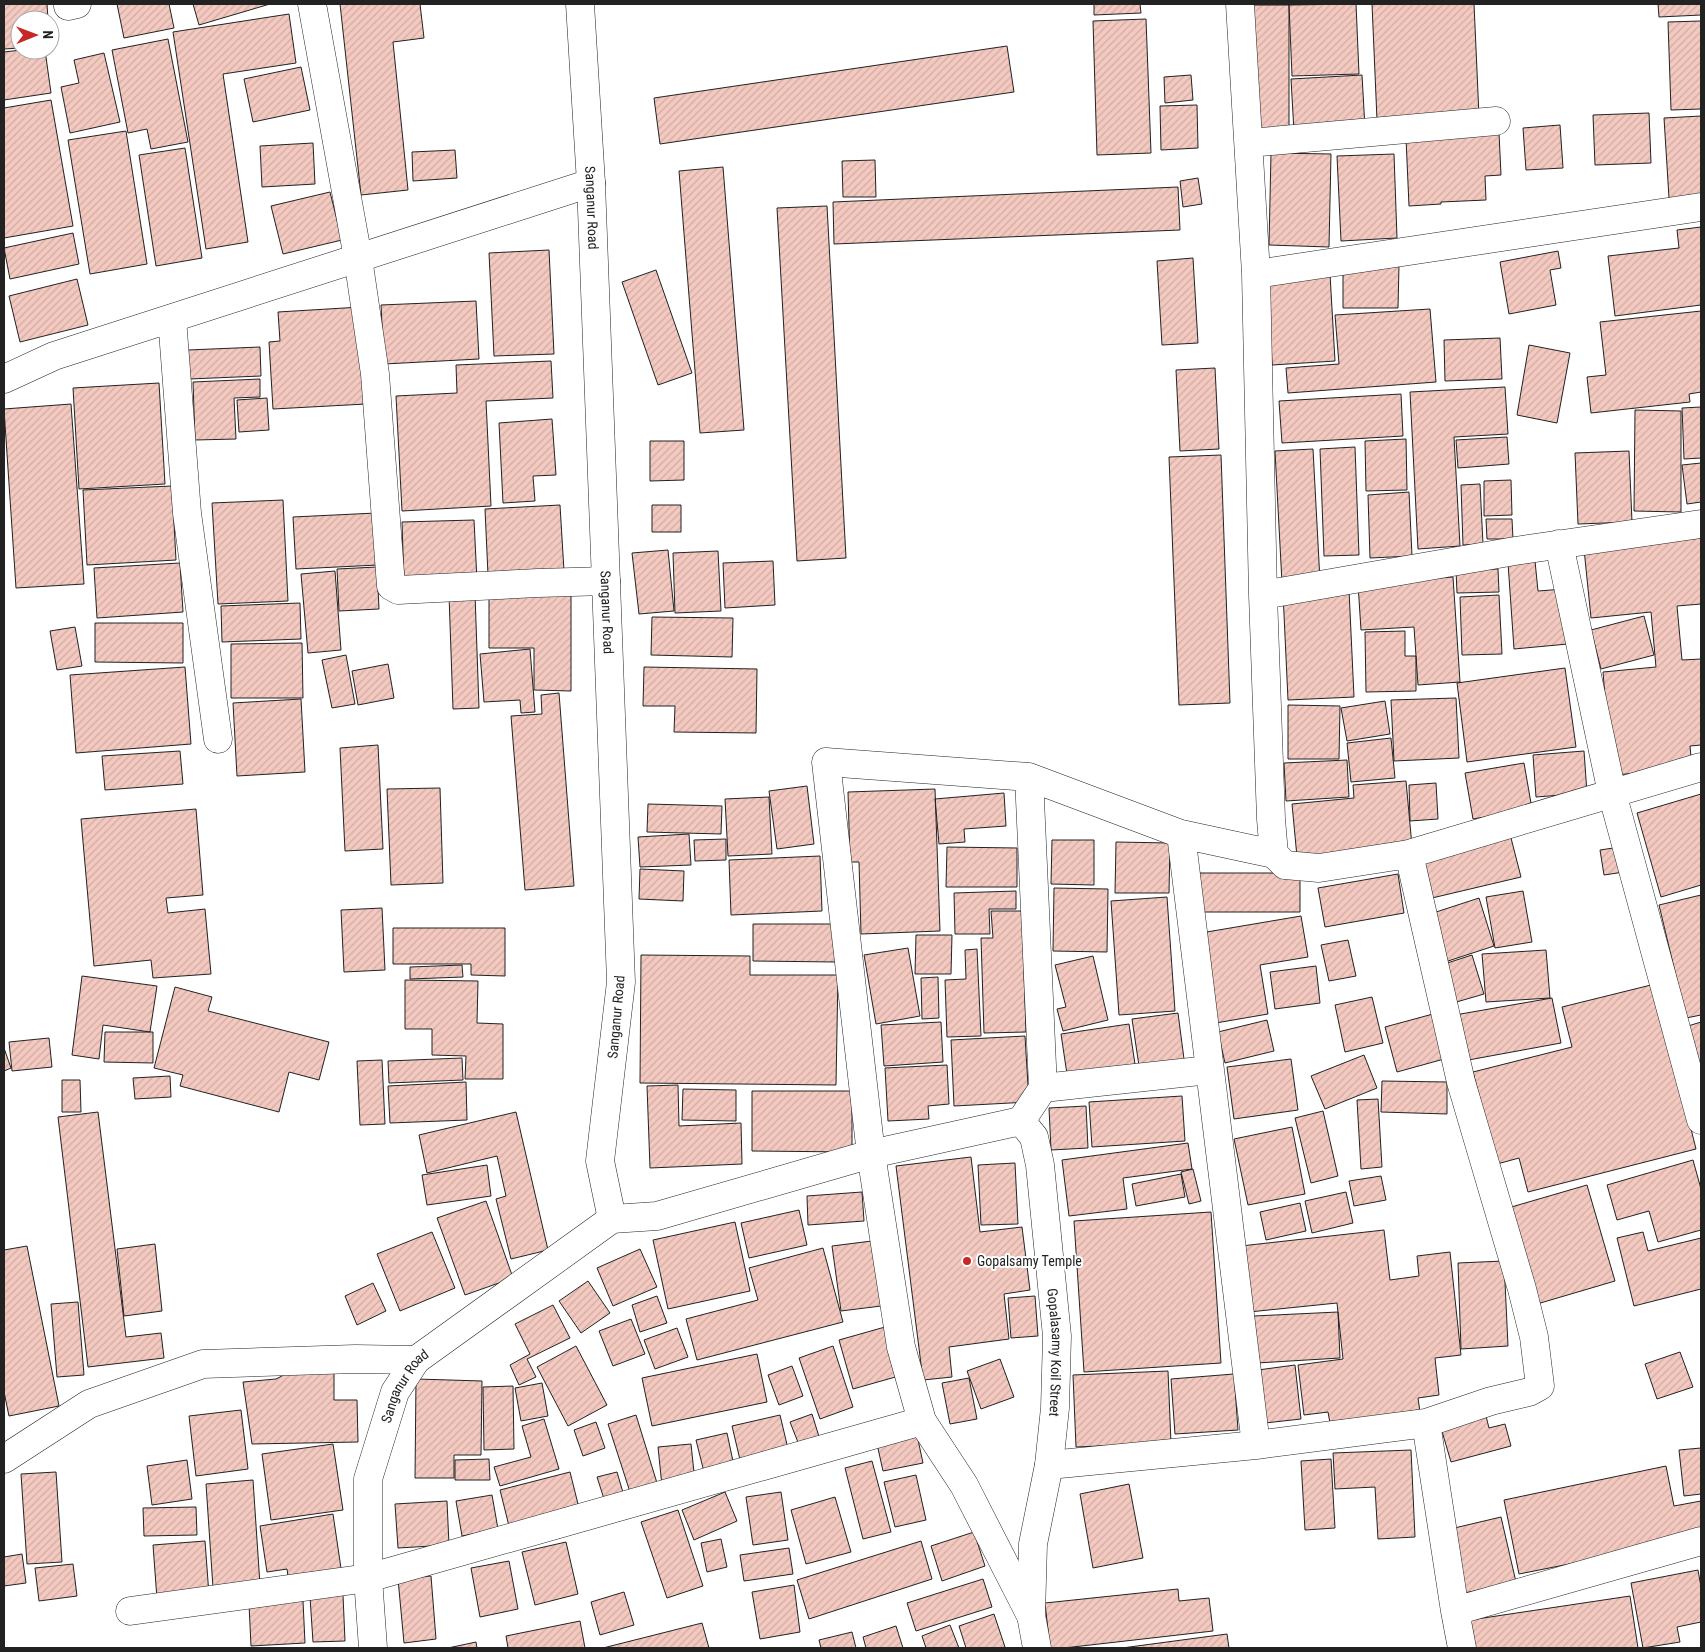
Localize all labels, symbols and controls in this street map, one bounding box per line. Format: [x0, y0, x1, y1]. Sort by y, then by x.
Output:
north arrow [10, 10, 60, 60]
text: N [40, 30, 56, 39]
street label: Sanganur Road [582, 165, 601, 250]
street label: Sanganur Road [598, 570, 617, 654]
street label: Sanganur Road [604, 975, 628, 1059]
place label: Gopalsamy Temple [977, 1253, 1082, 1269]
marker: Gopalsamy Temple [961, 1255, 973, 1267]
street label: Gopalasamy Koil Street [1044, 1288, 1065, 1417]
street label: Sanganur Road [378, 1346, 431, 1425]

